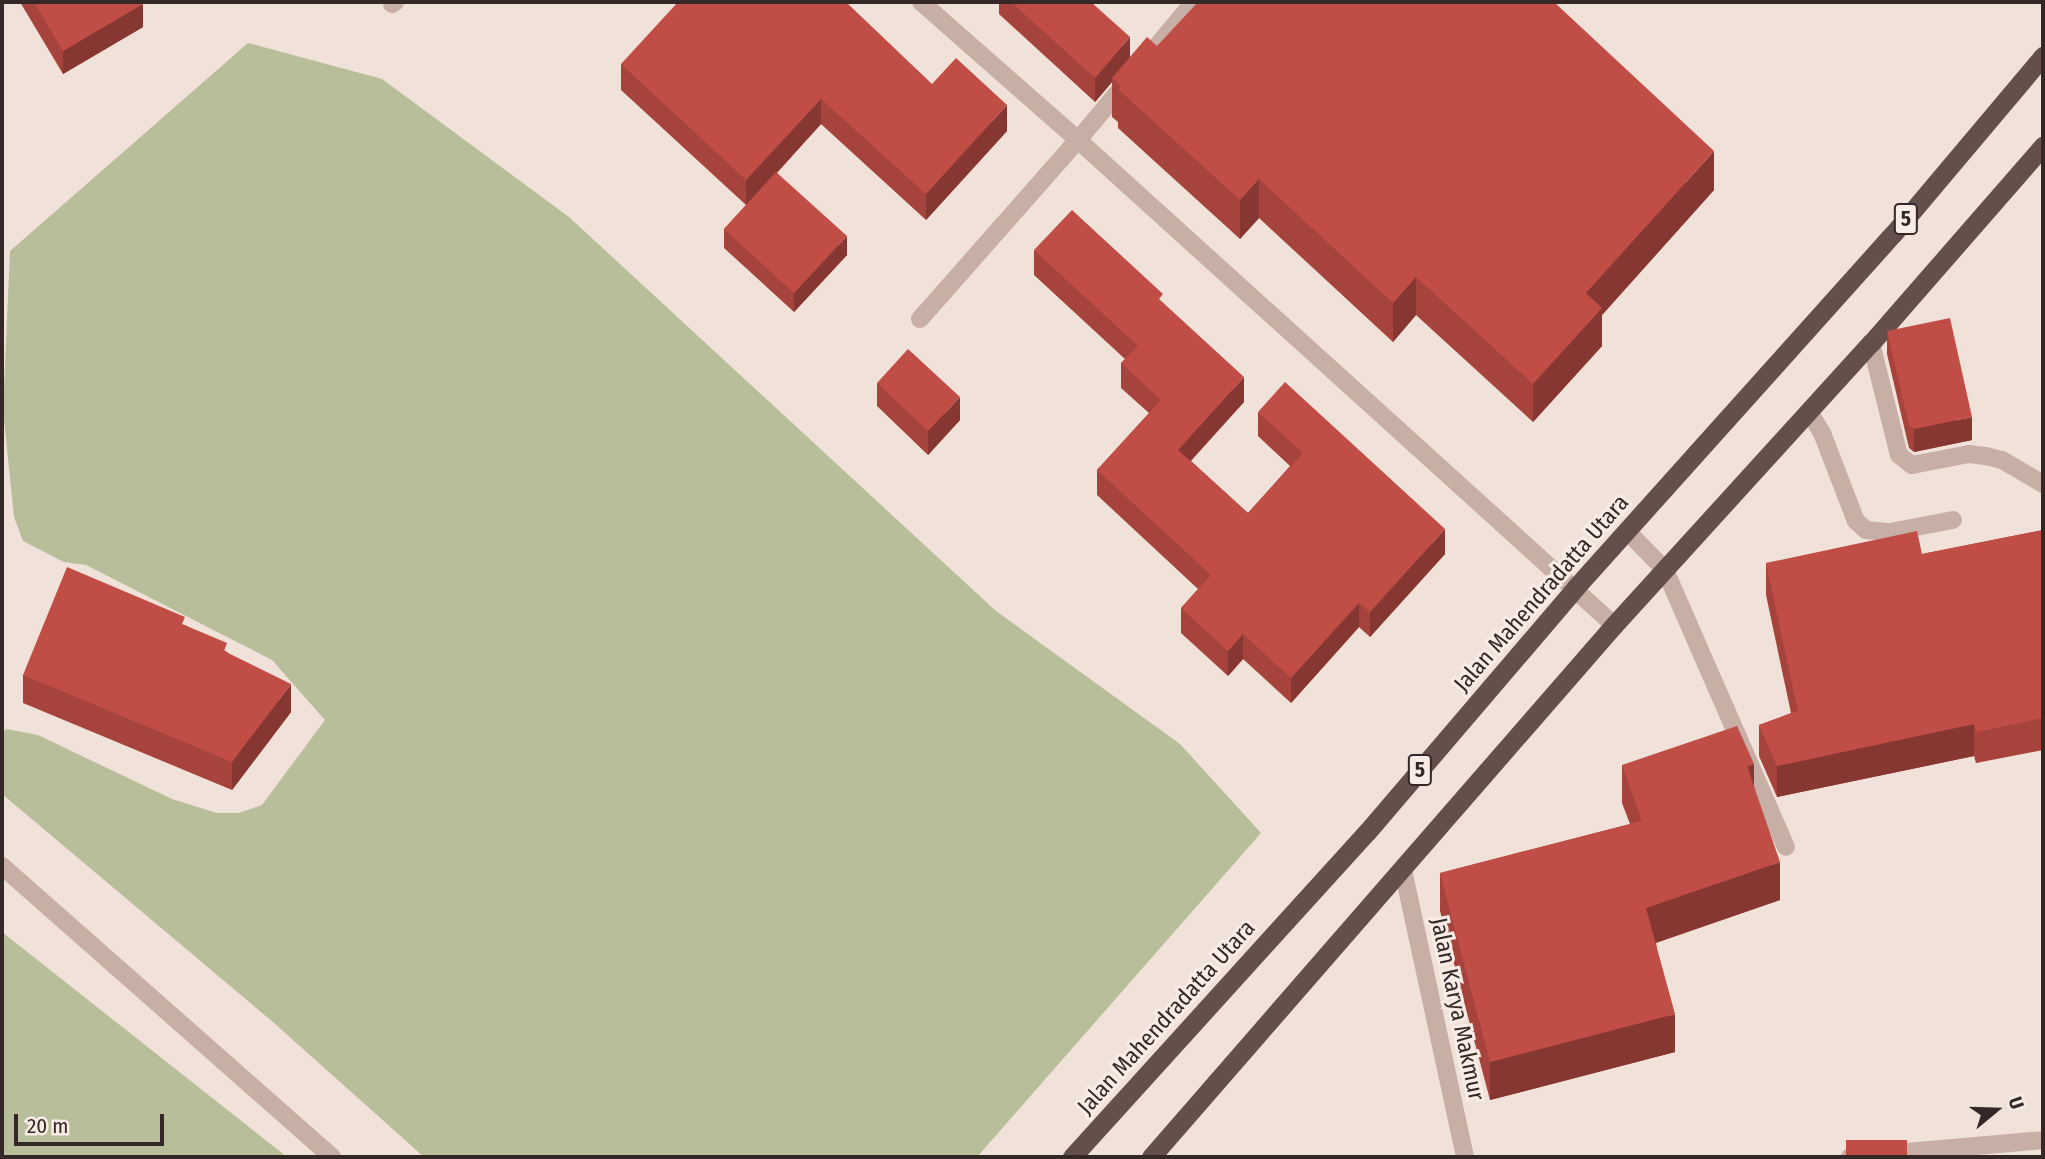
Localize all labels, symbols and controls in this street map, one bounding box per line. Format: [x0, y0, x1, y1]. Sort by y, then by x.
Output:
road number: 5 [1894, 202, 1918, 236]
street label: Jalan Mahendradatta Utara [1448, 489, 1634, 697]
road number: 5 [1408, 752, 1432, 788]
street label: Jalan Mahendradatta Utara [1071, 914, 1261, 1120]
street label: Jalan Karya Makmur [1425, 915, 1491, 1103]
north arrow [1961, 1075, 2031, 1145]
text: U [2004, 1094, 2029, 1112]
scale bar [18, 1100, 168, 1144]
text: 20 m [27, 1113, 68, 1139]

